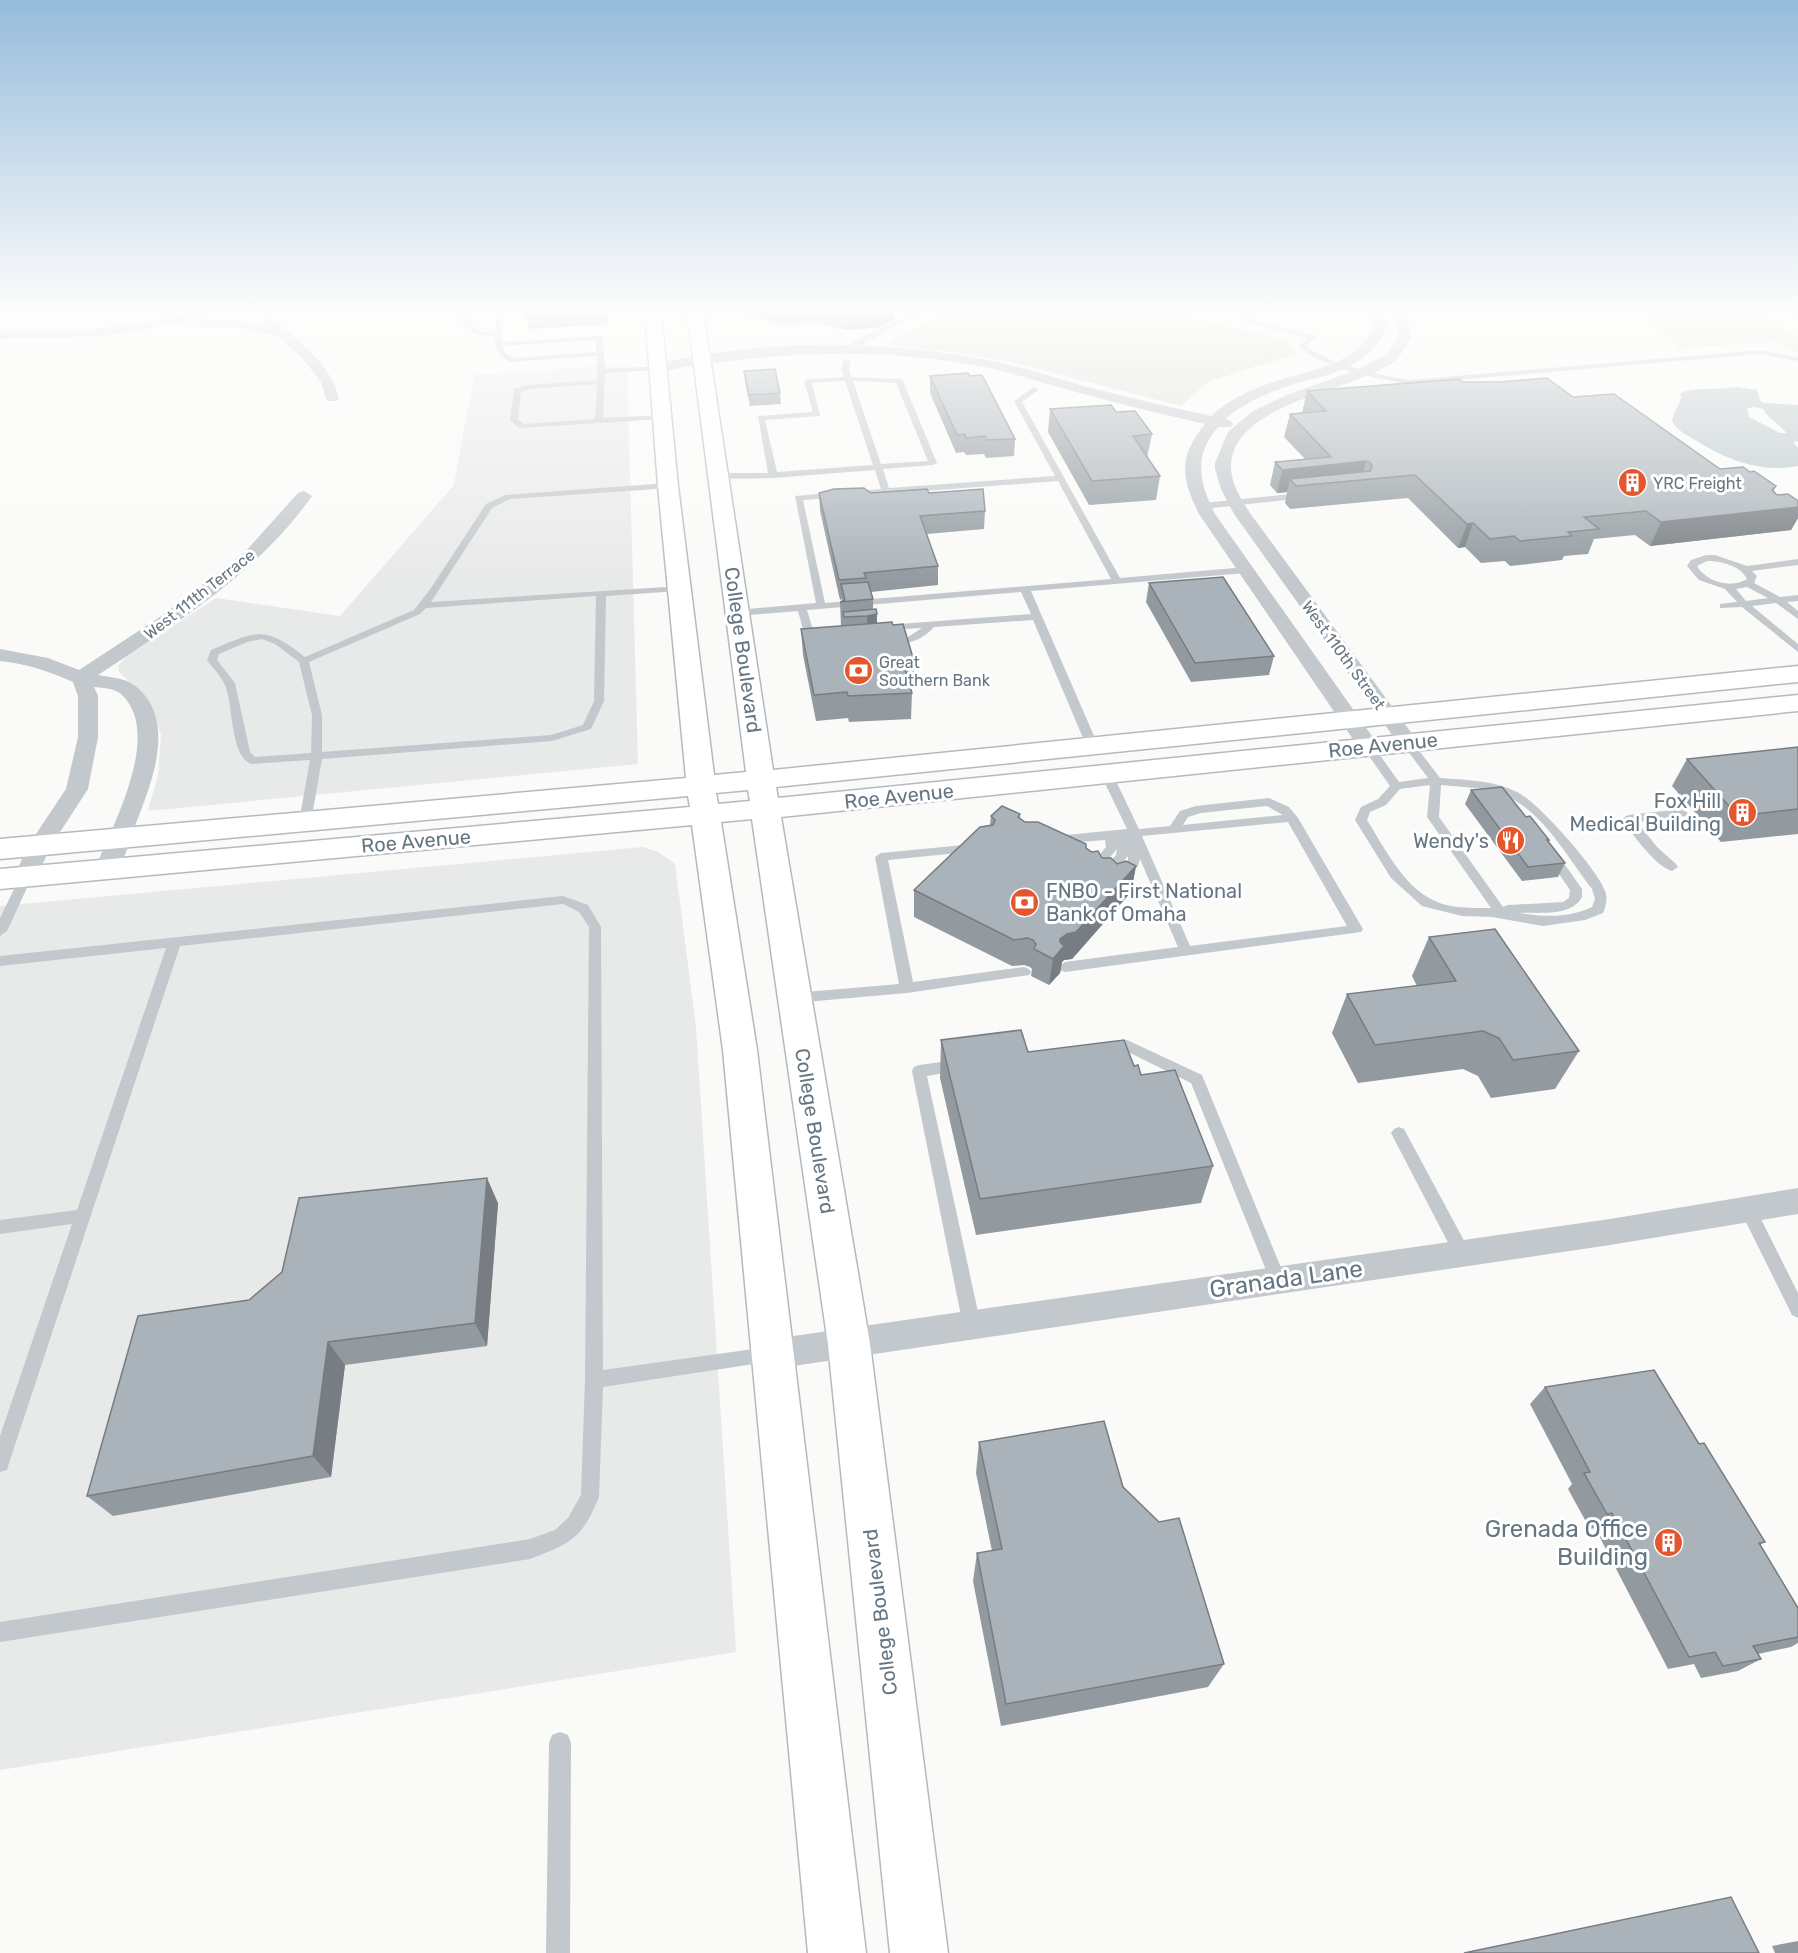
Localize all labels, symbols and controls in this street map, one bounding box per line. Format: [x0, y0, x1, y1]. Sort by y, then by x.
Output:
building icon: YRC Freight [1616, 467, 1648, 499]
place label: YRC Freight [1653, 474, 1742, 493]
street label: West 111th Terrace [140, 545, 258, 643]
street label: College Boulevard [719, 565, 767, 735]
street label: West 110th Street [1298, 597, 1389, 713]
place label: Great Southern Bank [879, 653, 991, 690]
bank icon: Great Southern Bank [842, 655, 874, 687]
street label: Roe Avenue [1327, 727, 1439, 763]
street label: Roe Avenue [843, 778, 955, 814]
place label: Fox Hill Medical Building [1569, 789, 1721, 836]
building icon: Fox Hill Medical Building [1726, 796, 1758, 828]
street label: Roe Avenue [360, 824, 472, 858]
restaurant icon: Wendy's [1494, 825, 1526, 857]
place label: Wendy's [1413, 829, 1489, 853]
place label: FNBO - First National Bank of Omaha [1046, 879, 1242, 926]
bank icon: FNBO - First National Bank of Omaha [1009, 886, 1041, 918]
street label: College Boulevard [790, 1046, 840, 1216]
street label: Granada Lane [1208, 1254, 1364, 1304]
place label: Grenada Office Building [1485, 1515, 1648, 1571]
street label: College Boulevard [858, 1527, 902, 1697]
building icon: Grenada Office Building [1653, 1527, 1685, 1559]

